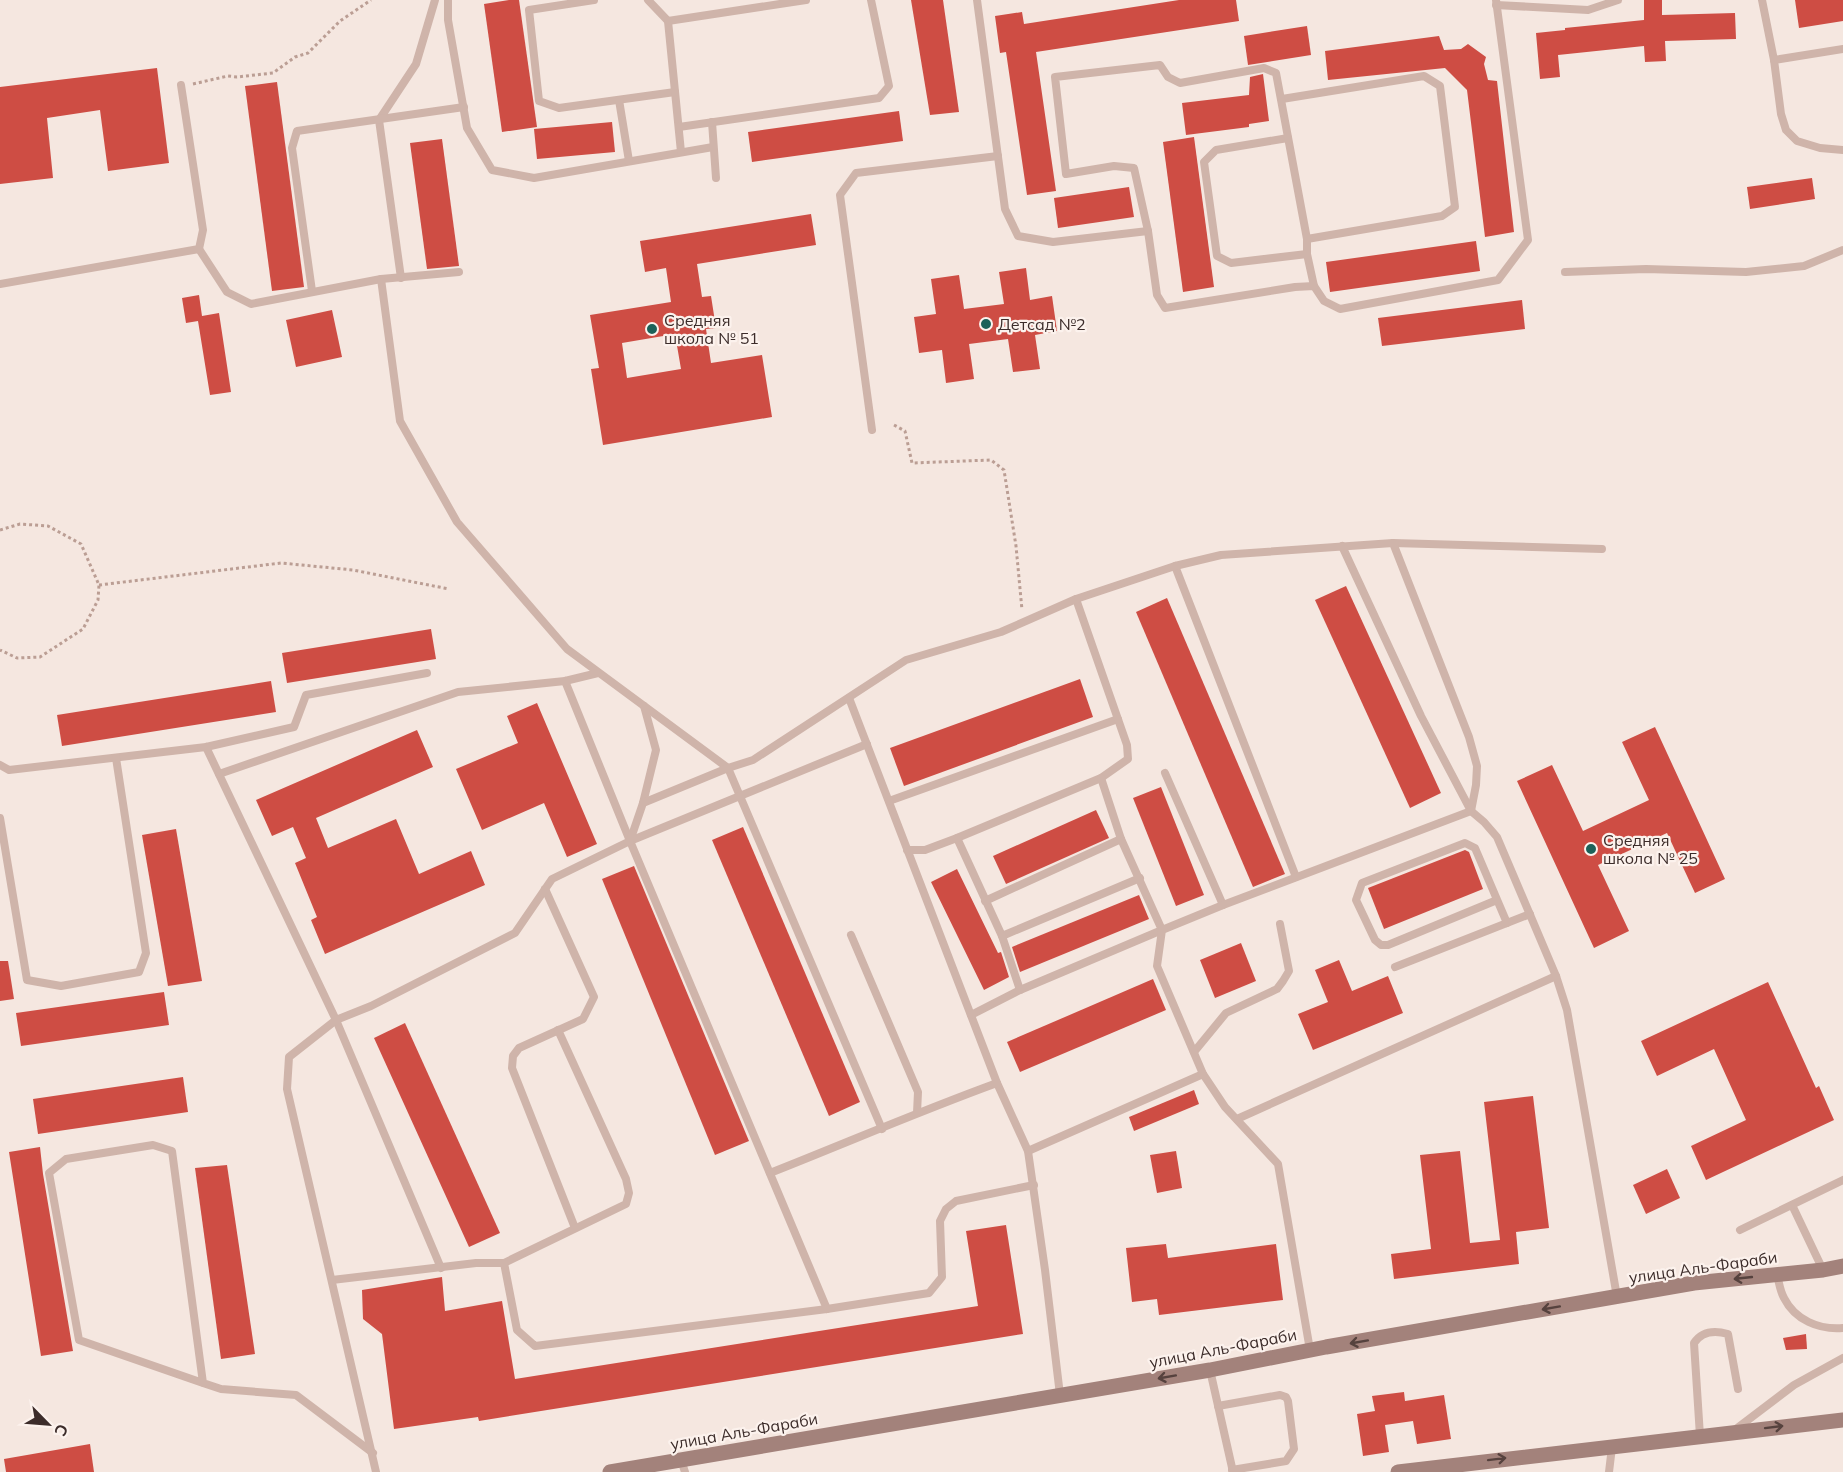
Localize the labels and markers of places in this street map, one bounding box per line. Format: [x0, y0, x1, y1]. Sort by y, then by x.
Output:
place label: Средняя школа № 51 [664, 310, 759, 348]
place label: Детсад №2 [998, 314, 1086, 334]
marker: Детсад №2 [979, 317, 993, 331]
marker: Средняя школа № 51 [645, 322, 659, 336]
place label: Средняя школа № 25 [1603, 830, 1698, 868]
marker: Средняя школа № 25 [1584, 842, 1598, 856]

